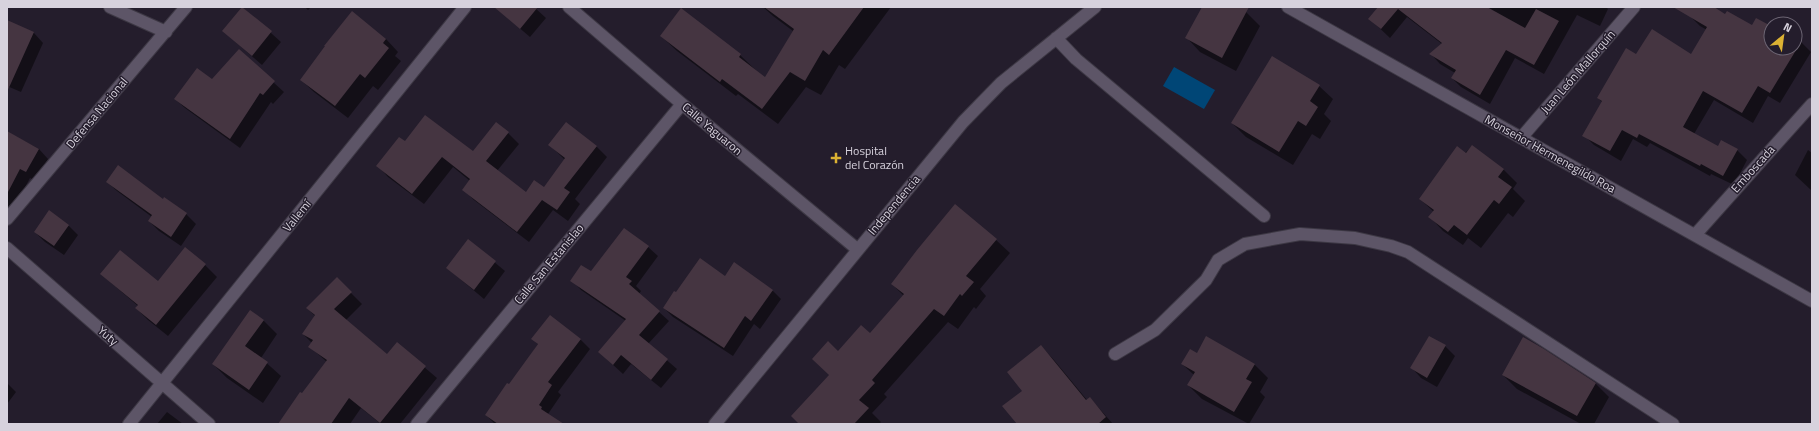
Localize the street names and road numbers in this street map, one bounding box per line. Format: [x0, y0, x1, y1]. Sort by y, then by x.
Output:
street label: Juan León Mallorquín [1536, 25, 1620, 118]
street label: Defensa Nacional [61, 73, 132, 152]
street label: Calle Yaguaron [678, 98, 747, 160]
street label: Monseñor Hermenegildo Roa [1481, 110, 1619, 198]
street label: Emboscada [1726, 141, 1779, 197]
street label: Independencia [863, 170, 924, 239]
street label: Vallemí [278, 194, 316, 236]
street label: Calle San Estanislao [509, 219, 588, 308]
street label: Yuty [94, 321, 123, 350]

